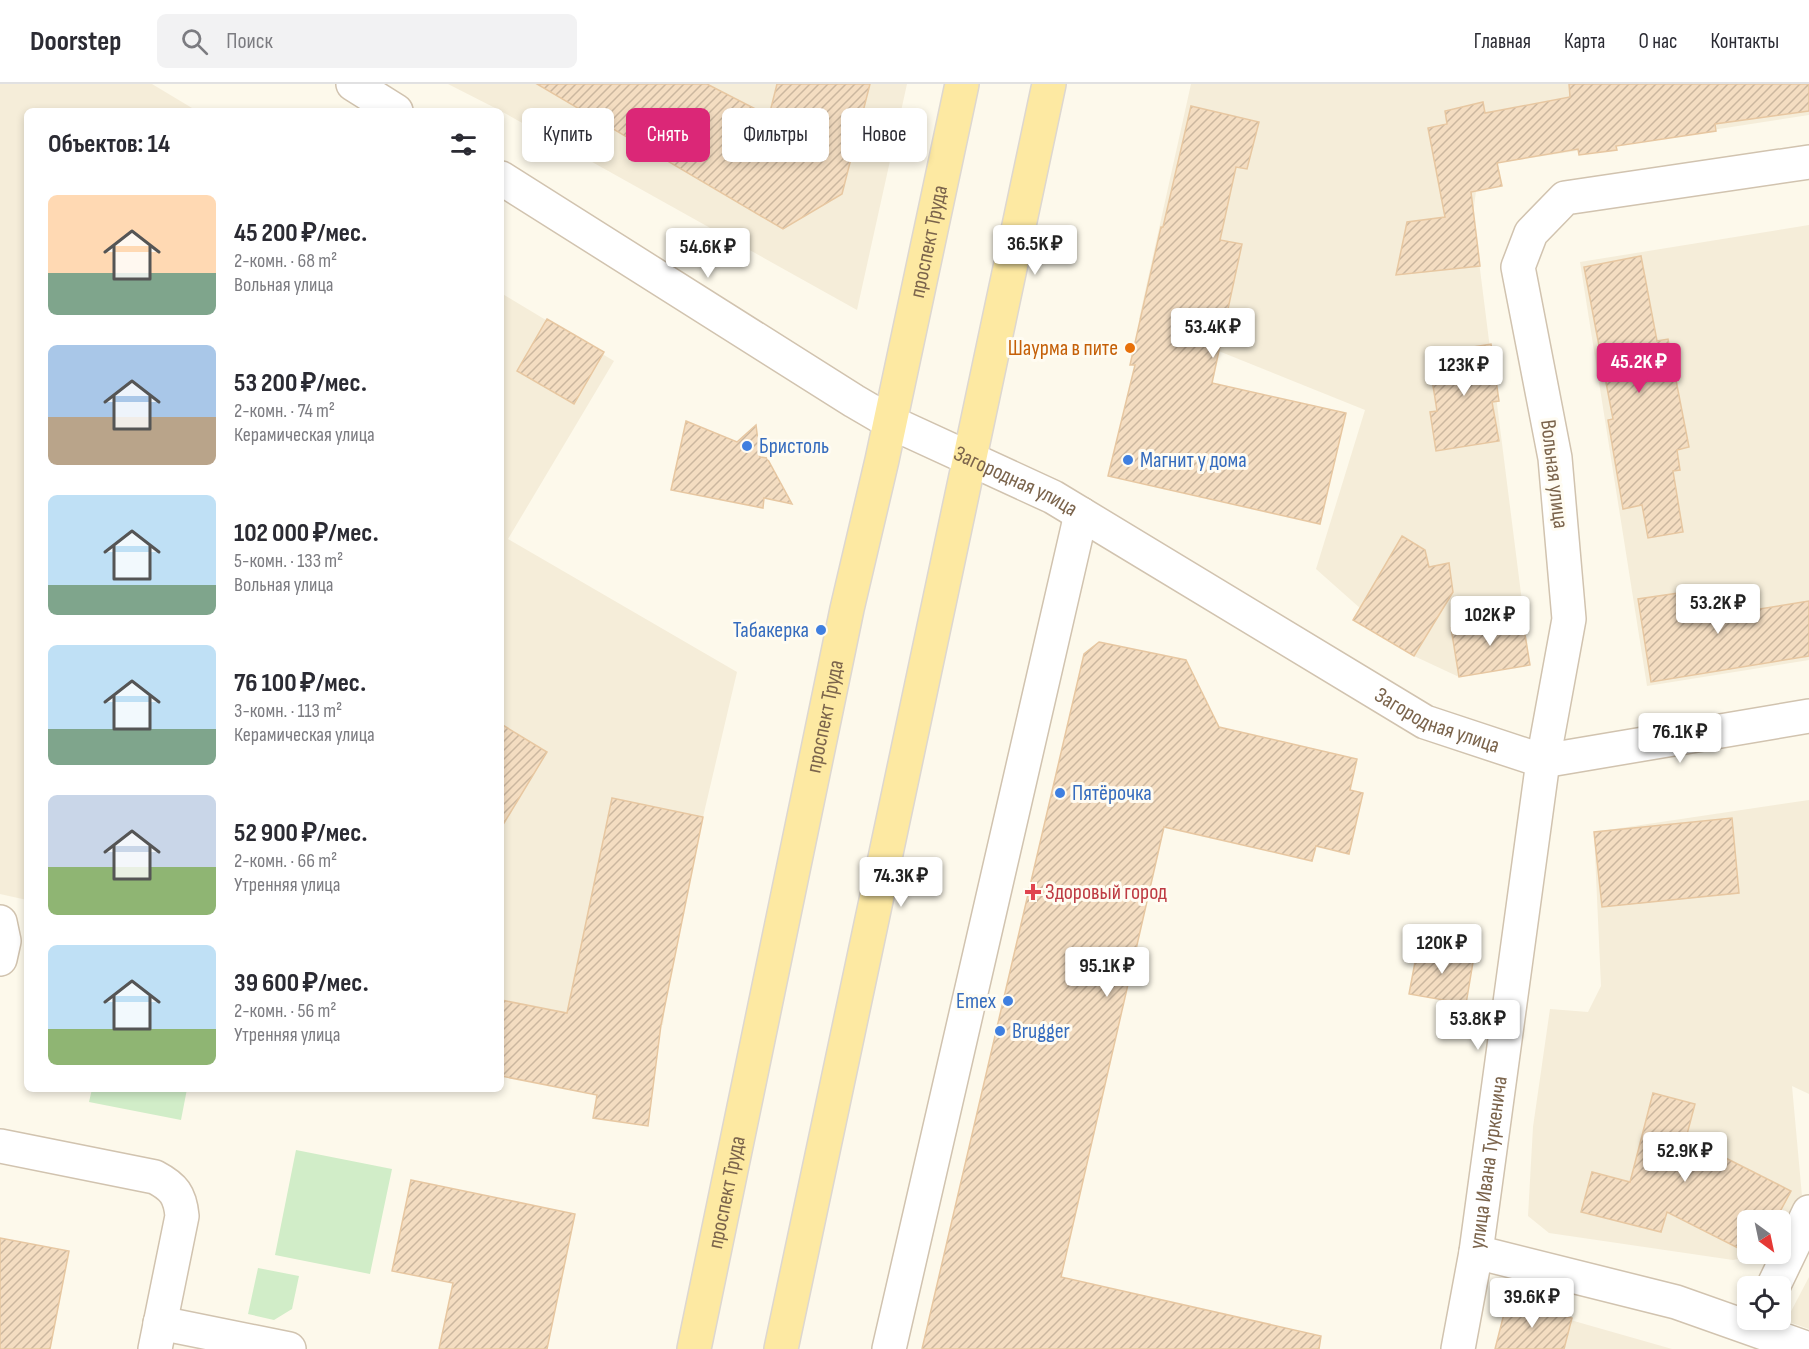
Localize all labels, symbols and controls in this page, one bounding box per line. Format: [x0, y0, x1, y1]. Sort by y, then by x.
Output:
search box [157, 14, 577, 68]
text: Doorstep [30, 25, 121, 58]
icon: search [178, 25, 211, 58]
text: Поиск [226, 28, 273, 55]
text: Главная [1474, 29, 1531, 54]
text: Карта [1564, 29, 1605, 54]
text: О нас [1638, 29, 1677, 54]
text: Контакты [1710, 29, 1779, 54]
chip: Купить [522, 108, 614, 162]
chip: Снять [626, 108, 710, 162]
chip: Фильтры [722, 108, 829, 162]
chip: Новое [841, 108, 927, 162]
icon: filters [447, 128, 480, 161]
text: Объектов: 14 [48, 129, 170, 160]
street label: проспект Труда [903, 183, 954, 300]
text: 45 200 ₽/мес. [234, 218, 367, 249]
icon: home [96, 219, 168, 291]
pin: 36.5K ₽ [980, 225, 1090, 276]
pin: 54.6K ₽ [653, 228, 763, 279]
text: 36.5K ₽ [1007, 232, 1063, 256]
text: 54.6K ₽ [680, 235, 736, 259]
text: 2-комн. · 68 m² [234, 249, 337, 273]
text: Вольная улица [234, 273, 333, 297]
pin: 53.4K ₽ [1158, 308, 1268, 359]
text: 53.4K ₽ [1185, 315, 1241, 339]
place label: Шаурма в пите [1008, 335, 1118, 362]
marker: Шаурма в пите [1123, 341, 1137, 355]
pin: 45.2K ₽ [1584, 343, 1694, 394]
pin: 123K ₽ [1415, 346, 1513, 397]
text: 45.2K ₽ [1611, 350, 1667, 374]
text: 123K ₽ [1439, 353, 1489, 377]
text: 53 200 ₽/мес. [234, 368, 367, 399]
icon: home [96, 369, 168, 441]
text: 2-комн. · 74 m² [234, 399, 335, 423]
street label: Вольная улица [1534, 418, 1574, 530]
text: Керамическая улица [234, 423, 375, 447]
place label: Бристоль [759, 433, 829, 460]
marker: Бристоль [740, 439, 754, 453]
street label: Загородная улица [949, 440, 1083, 522]
place label: Магнит у дома [1140, 447, 1247, 474]
marker: Магнит у дома [1121, 453, 1135, 467]
text: 102 000 ₽/мес. [234, 518, 379, 549]
icon: home [96, 519, 168, 591]
text: 5-комн. · 133 m² [234, 549, 343, 573]
text: Вольная улица [234, 573, 333, 597]
pin: 53.2K ₽ [1663, 584, 1773, 635]
text: 53.2K ₽ [1690, 591, 1746, 615]
pin: 102K ₽ [1441, 596, 1539, 647]
text: 102K ₽ [1465, 603, 1515, 627]
place label: Табакерка [733, 617, 809, 644]
marker: Табакерка [814, 623, 828, 637]
street label: проспект Труда [800, 658, 850, 775]
text: 76 100 ₽/мес. [234, 668, 366, 699]
icon: home [96, 669, 168, 741]
street label: Загородная улица [1370, 681, 1503, 759]
text: 3-комн. · 113 m² [234, 699, 342, 723]
pin: 76.1K ₽ [1625, 713, 1735, 764]
text: 76.1K ₽ [1652, 720, 1708, 744]
text: Керамическая улица [234, 723, 375, 747]
place label: Пятёрочка [1072, 780, 1152, 807]
marker: Пятёрочка [1053, 786, 1067, 800]
text: 52 900 ₽/мес. [234, 818, 368, 849]
icon: home [96, 819, 168, 891]
text: 2-комн. · 66 m² [234, 849, 337, 873]
pin: 74.3K ₽ [846, 857, 956, 908]
text: 74.3K ₽ [873, 864, 929, 888]
text: Утренняя улица [234, 873, 340, 897]
place label: Здоровый город [1045, 879, 1167, 906]
marker: Здоровый город [1026, 885, 1040, 899]
pin: 120K ₽ [1393, 924, 1491, 975]
text: 120K ₽ [1417, 931, 1467, 955]
pin: 95.1K ₽ [1052, 947, 1162, 998]
text: 95.1K ₽ [1079, 954, 1135, 978]
text: 39 600 ₽/мес. [234, 968, 369, 999]
icon: home [96, 969, 168, 1041]
place label: Emex [956, 988, 997, 1015]
marker: Emex [1001, 994, 1015, 1008]
text: 2-комн. · 56 m² [234, 999, 337, 1023]
pin: 53.8K ₽ [1423, 1000, 1533, 1051]
text: 53.8K ₽ [1450, 1007, 1506, 1031]
place label: Brugger [1012, 1018, 1070, 1045]
text: Утренняя улица [234, 1023, 340, 1047]
marker: Brugger [993, 1024, 1007, 1038]
street label: улица Ивана Туркенича [1463, 1074, 1513, 1251]
pin: 52.9K ₽ [1630, 1132, 1740, 1183]
street label: проспект Труда [702, 1133, 751, 1251]
text: 52.9K ₽ [1657, 1139, 1713, 1163]
north arrow [1737, 1210, 1791, 1264]
map controls [1737, 1210, 1791, 1330]
button: locate [1737, 1276, 1791, 1330]
pin: 39.6K ₽ [1477, 1278, 1587, 1329]
text: 39.6K ₽ [1504, 1285, 1560, 1309]

